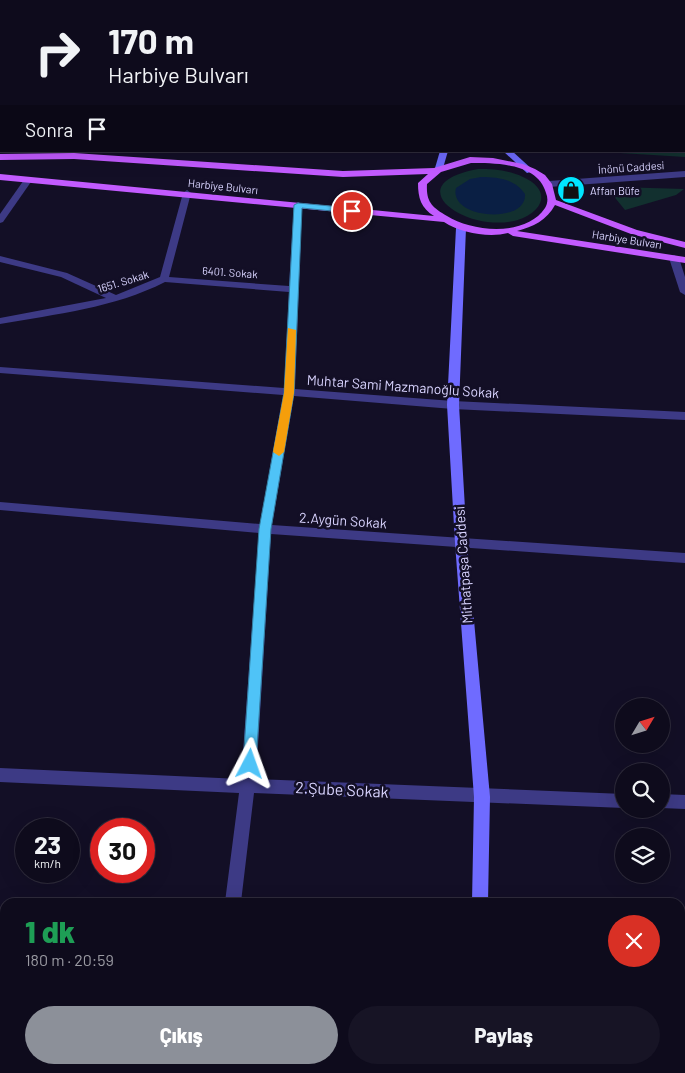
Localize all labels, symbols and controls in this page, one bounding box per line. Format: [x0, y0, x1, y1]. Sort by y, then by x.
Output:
text: 170 m [108, 19, 194, 61]
icon: right [25, 20, 90, 85]
text: Harbiye Bulvarı [108, 61, 249, 87]
icon: arrive [83, 115, 111, 143]
text: Sonra [25, 118, 73, 141]
street label: İnönü Caddesi [597, 157, 665, 176]
shop icon: Affan Büfe [556, 175, 586, 205]
street label: Harbiye Bulvarı [187, 176, 259, 196]
place label: Affan Büfe [590, 184, 640, 197]
pin [331, 190, 373, 232]
icon: arrive [338, 197, 366, 225]
street label: Harbiye Bulvarı [591, 227, 663, 251]
street label: 6401. Sokak [202, 264, 259, 280]
street label: 1651. Sokak [96, 267, 151, 295]
street label: Muhtar Sami Mazmanoğlu Sokak [306, 371, 500, 401]
street label: Mithatpaşa Caddesi [450, 506, 476, 624]
street label: 2.Aygün Sokak [299, 508, 387, 532]
north arrow [615, 698, 670, 752]
map controls [615, 698, 670, 883]
position arrow [223, 737, 275, 789]
button: search [615, 763, 670, 818]
street label: 2.Şube Sokak [295, 777, 389, 801]
speed limit sign: 30 [90, 818, 155, 883]
button: layers [615, 828, 670, 883]
text: 23 [34, 829, 61, 859]
text: km/h [34, 856, 61, 870]
text: 1 dk [25, 913, 75, 949]
button: close [608, 915, 660, 967]
text: 180 m · 20:59 [25, 950, 114, 969]
button: Çıkış [25, 1006, 338, 1064]
button: Paylaş [348, 1006, 660, 1064]

